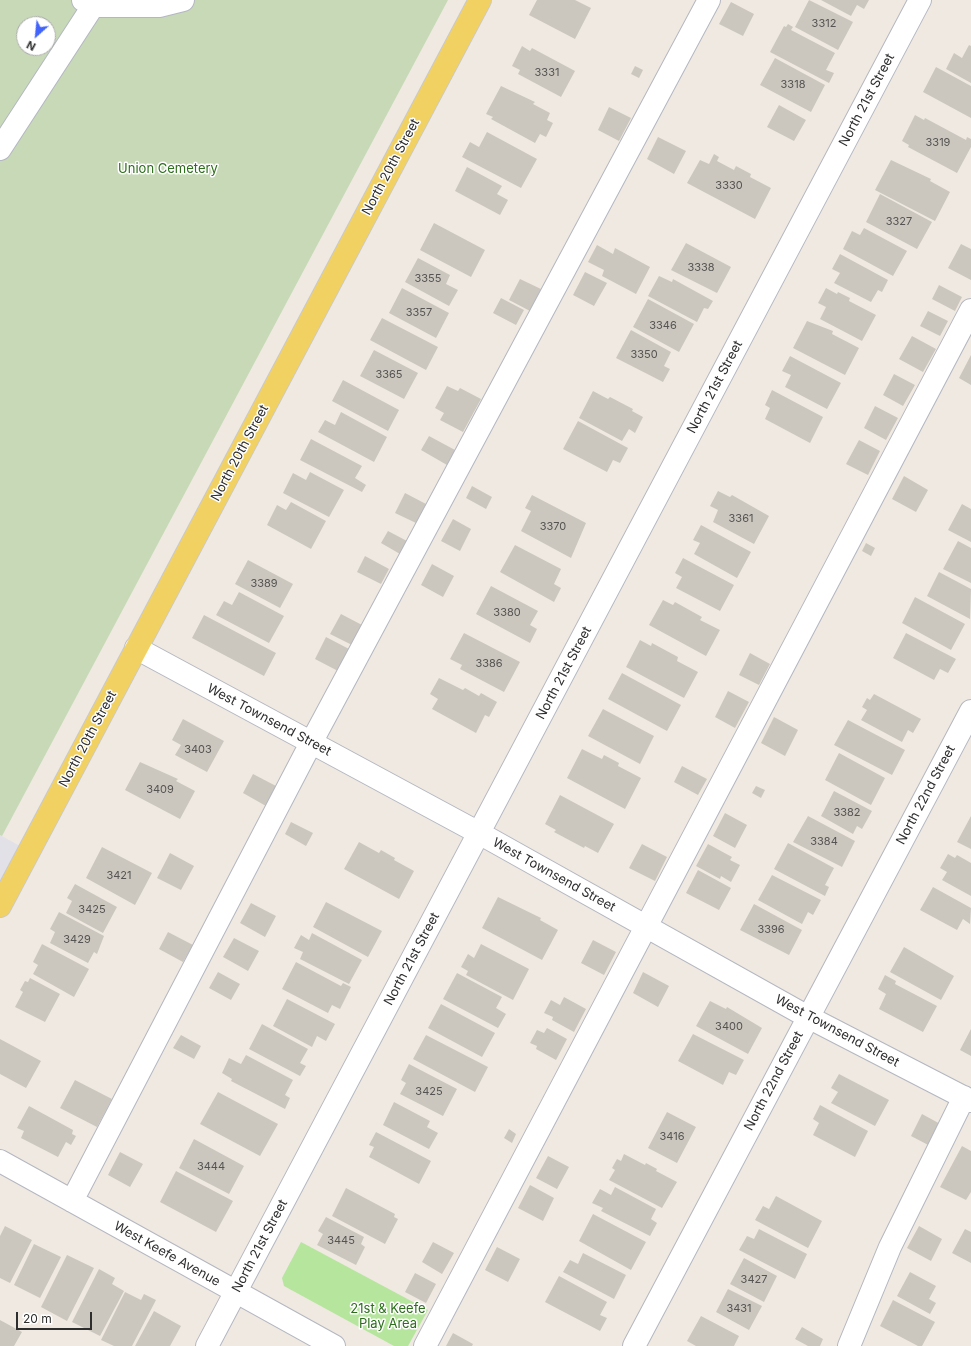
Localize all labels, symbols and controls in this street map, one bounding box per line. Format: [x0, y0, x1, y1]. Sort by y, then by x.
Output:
north arrow [16, 16, 56, 56]
house number: 3312 [812, 17, 836, 31]
text: N [24, 38, 38, 54]
street label: North 21st Street [836, 51, 898, 149]
house number: 3331 [535, 66, 559, 80]
house number: 3318 [781, 78, 805, 92]
street label: North 20th Street [359, 116, 423, 218]
house number: 3319 [926, 136, 950, 150]
park label: Union Cemetery [118, 161, 218, 177]
house number: 3330 [715, 179, 743, 193]
house number: 3327 [886, 215, 912, 229]
house number: 3338 [687, 261, 715, 275]
house number: 3355 [415, 272, 441, 286]
house number: 3357 [406, 306, 432, 320]
house number: 3346 [649, 319, 677, 333]
street label: North 21st Street [684, 338, 746, 436]
house number: 3350 [630, 348, 658, 362]
house number: 3365 [375, 368, 403, 382]
street label: North 20th Street [208, 402, 272, 504]
house number: 3361 [729, 512, 753, 526]
house number: 3370 [540, 520, 566, 534]
house number: 3389 [250, 577, 278, 591]
house number: 3380 [493, 606, 521, 620]
street label: North 21st Street [533, 624, 595, 722]
house number: 3386 [475, 657, 503, 671]
street label: West Townsend Street [204, 681, 334, 759]
street label: North 20th Street [56, 688, 120, 790]
house number: 3403 [184, 743, 212, 757]
street label: North 22nd Street [893, 743, 959, 847]
house number: 3409 [146, 783, 174, 797]
house number: 3382 [833, 806, 861, 820]
street label: West Townsend Street [490, 835, 618, 915]
house number: 3384 [810, 835, 838, 849]
house number: 3421 [106, 869, 132, 883]
house number: 3425 [78, 903, 106, 917]
street label: North 21st Street [381, 910, 443, 1008]
house number: 3396 [757, 923, 785, 937]
house number: 3429 [63, 933, 91, 947]
street label: West Townsend Street [772, 992, 902, 1070]
house number: 3400 [715, 1020, 743, 1034]
street label: North 22nd Street [741, 1029, 807, 1133]
house number: 3425 [415, 1085, 443, 1099]
house number: 3416 [660, 1130, 684, 1144]
house number: 3444 [197, 1160, 225, 1174]
street label: North 21st Street [229, 1197, 291, 1295]
street label: West Keefe Avenue [111, 1218, 223, 1290]
house number: 3445 [327, 1234, 355, 1248]
house number: 3427 [741, 1273, 767, 1287]
park label: 21st & Keefe Play Area [350, 1301, 426, 1332]
house number: 3431 [726, 1302, 752, 1316]
scale bar [18, 1304, 94, 1330]
text: 20 m [23, 1311, 52, 1326]

